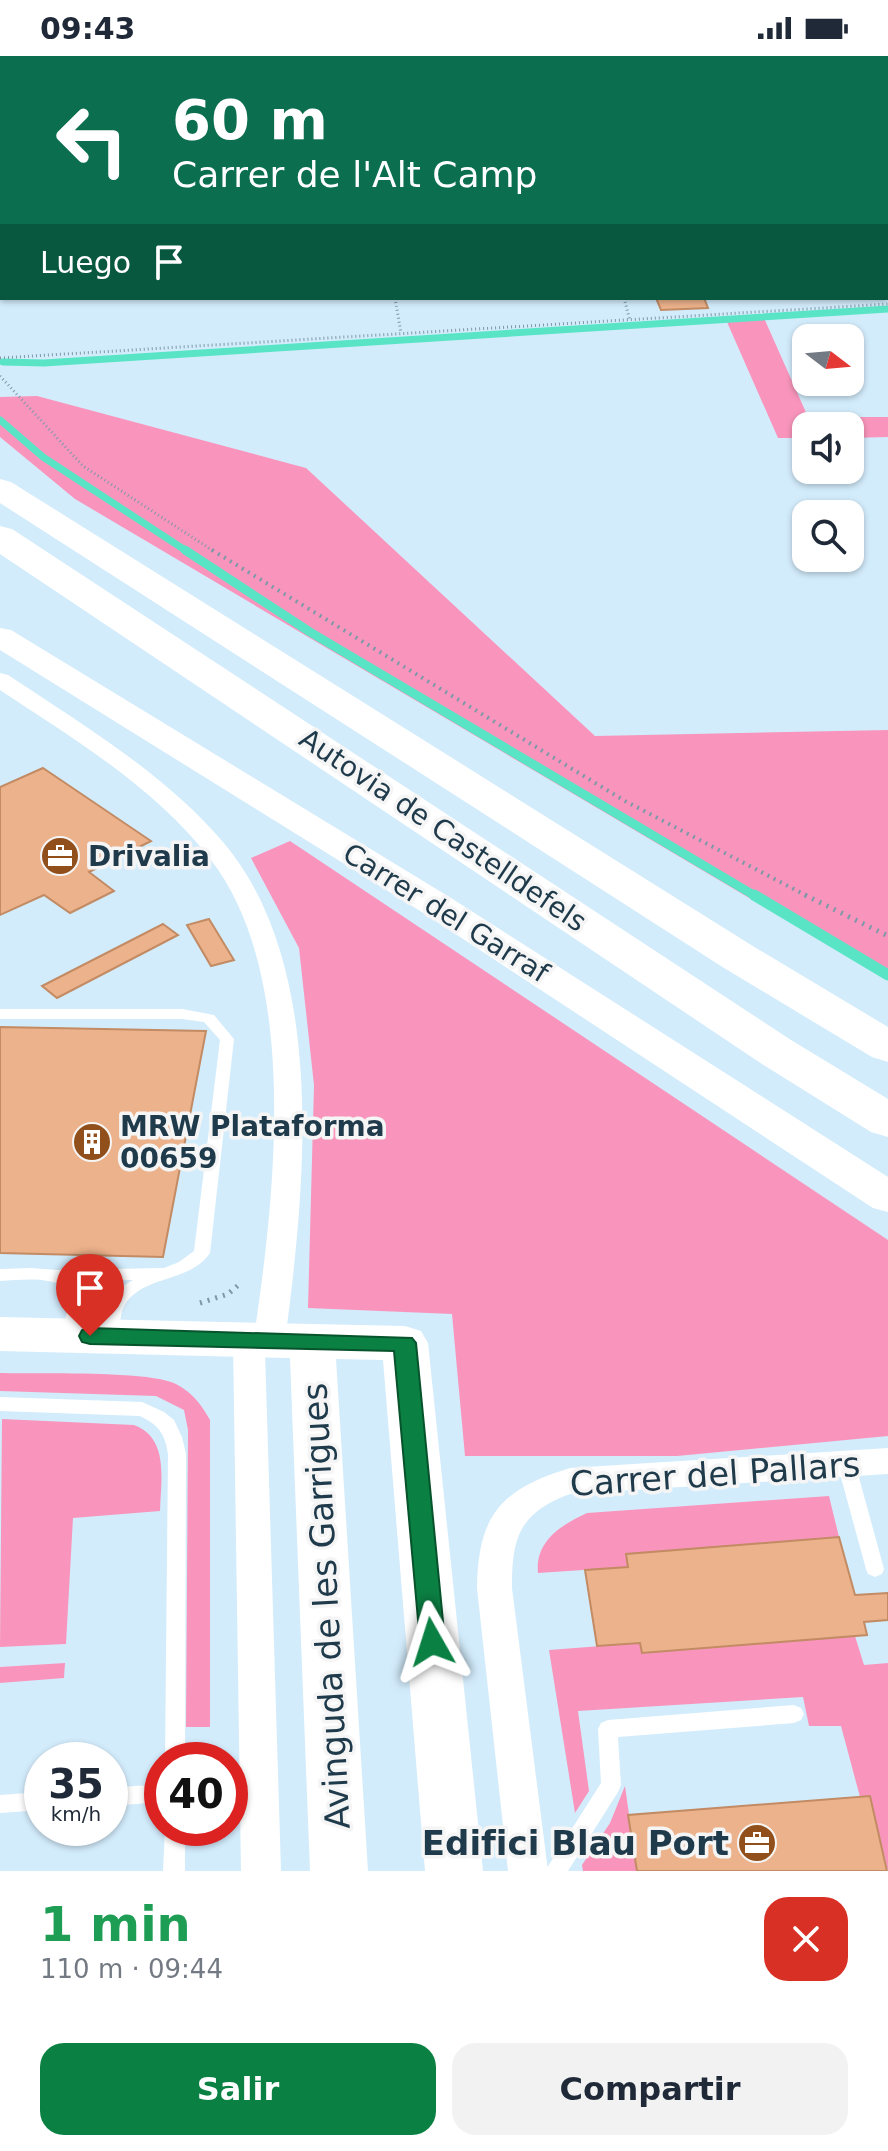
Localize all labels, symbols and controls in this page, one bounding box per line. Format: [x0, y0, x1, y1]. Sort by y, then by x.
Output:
text: 09:43 [40, 11, 136, 46]
text: 60 m [172, 87, 328, 152]
icon: left [40, 88, 144, 192]
text: Carrer de l'Alt Camp [172, 154, 537, 195]
icon: arrive [147, 240, 191, 284]
text: Luego [40, 245, 131, 280]
north arrow [792, 324, 864, 396]
map controls [792, 324, 864, 572]
button: sound [792, 412, 864, 484]
button: search [792, 500, 864, 572]
street label: Autovia de Castelldefels [293, 722, 593, 938]
office icon: Drivalia [39, 835, 81, 877]
street label: Carrer del Garraf [337, 836, 556, 990]
place label: Drivalia [88, 840, 210, 873]
place label: MRW Plataforma 00659 [120, 1110, 385, 1175]
building icon: MRW Plataforma 00659 [71, 1121, 113, 1163]
pin [56, 1254, 124, 1336]
icon: arrive [68, 1266, 112, 1310]
street label: Avinguda de les Garrigues [294, 1382, 358, 1830]
street label: Carrer del Pallars [569, 1444, 861, 1504]
position arrow [390, 1600, 474, 1684]
speed limit sign: 40 [144, 1742, 248, 1846]
text: 35 [48, 1761, 104, 1807]
text: km/h [51, 1802, 101, 1826]
office icon: Edifici Blau Port [736, 1822, 778, 1864]
place label: Edifici Blau Port [422, 1823, 729, 1863]
text: 1 min [40, 1896, 191, 1952]
button: close [764, 1897, 848, 1981]
text: 110 m · 09:44 [40, 1954, 223, 1984]
button: Salir [40, 2043, 436, 2135]
button: Compartir [452, 2043, 848, 2135]

